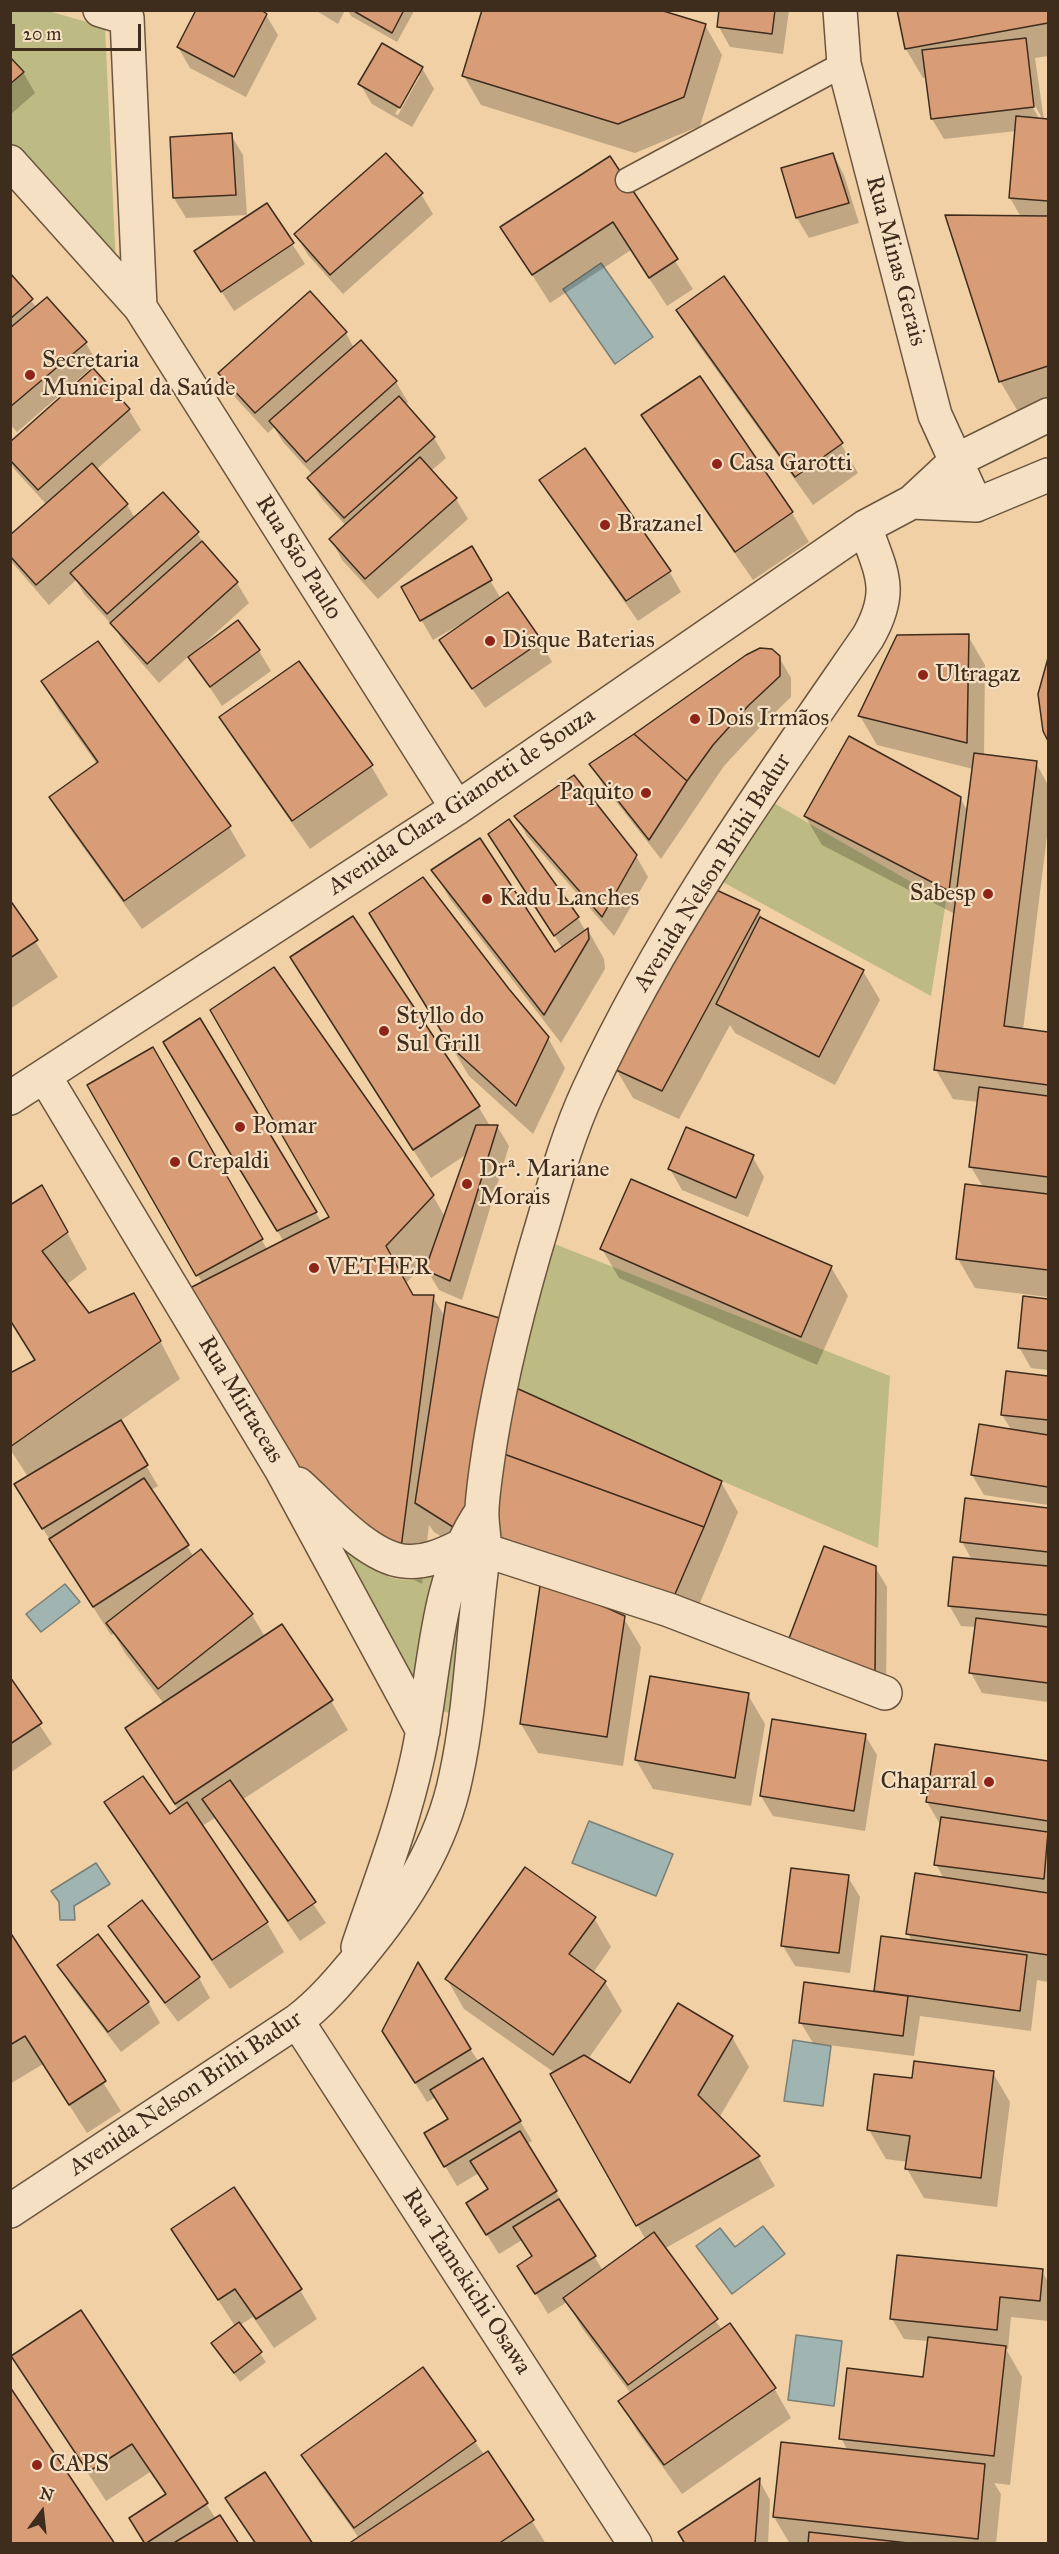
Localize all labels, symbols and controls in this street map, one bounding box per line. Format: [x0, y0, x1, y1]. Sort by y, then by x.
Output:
scale bar [15, 12, 144, 50]
text: 20 m [23, 23, 61, 45]
street label: Rua Minas Gerais [858, 173, 932, 349]
place label: Secretaria Municipal da Saúde [42, 347, 235, 403]
marker: Secretaria Municipal da Saúde [23, 368, 37, 382]
place label: Casa Garotti [729, 450, 852, 478]
marker: Casa Garotti [710, 457, 724, 471]
street label: Rua São Paulo [248, 491, 348, 625]
place label: Brazanel [617, 511, 703, 539]
marker: Brazanel [598, 518, 612, 532]
place label: Disque Baterias [502, 627, 655, 655]
marker: Disque Baterias [483, 634, 497, 648]
place label: Ultragaz [935, 661, 1020, 689]
marker: Ultragaz [916, 668, 930, 682]
street label: Avenida Clara Gianotti de Souza [323, 702, 601, 902]
place label: Dois Irmãos [707, 705, 829, 733]
marker: Dois Irmãos [688, 712, 702, 726]
street label: Avenida Nelson Brihi Badur [628, 749, 798, 997]
place label: Paquito [559, 779, 634, 807]
marker: Paquito [639, 786, 653, 800]
place label: Sabesp [910, 880, 976, 908]
place label: Kadu Lanches [499, 885, 639, 913]
marker: Sabesp [981, 887, 995, 901]
marker: Kadu Lanches [480, 892, 494, 906]
place label: Styllo do Sul Grill [396, 1003, 484, 1059]
marker: Styllo do Sul Grill [377, 1024, 391, 1038]
place label: Pomar [252, 1113, 317, 1141]
marker: Pomar [233, 1120, 247, 1134]
place label: Crepaldi [187, 1148, 269, 1176]
marker: Crepaldi [168, 1155, 182, 1169]
place label: Drª. Mariane Morais [479, 1156, 610, 1212]
marker: Drª. Mariane Morais [460, 1177, 474, 1191]
place label: VETHER [326, 1254, 431, 1282]
marker: VETHER [307, 1261, 321, 1275]
street label: Rua Mirtaceas [191, 1331, 289, 1469]
place label: Chaparral [880, 1768, 977, 1796]
marker: Chaparral [982, 1775, 996, 1789]
street label: Avenida Nelson Brihi Badur [64, 2005, 308, 2183]
street label: Rua Tamekichi Osawa [395, 2184, 537, 2380]
place label: CAPS [49, 2451, 109, 2479]
marker: CAPS [30, 2458, 44, 2472]
north arrow [12, 2482, 72, 2542]
text: N [38, 2483, 56, 2505]

